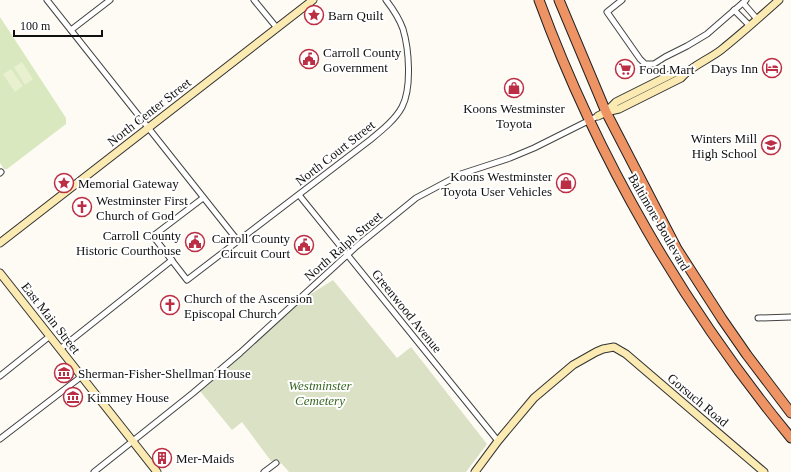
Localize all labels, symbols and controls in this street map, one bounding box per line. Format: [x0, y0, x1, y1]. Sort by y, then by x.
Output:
place icon: Barn Quilt [303, 4, 325, 26]
place label: Barn Quilt [328, 8, 384, 23]
scale bar [14, 12, 102, 38]
text: 100 m [20, 19, 51, 33]
place label: Carroll County Government [323, 45, 402, 75]
public building icon: Carroll County Government [298, 48, 320, 70]
hotel icon: Days Inn [761, 57, 783, 79]
supermarket icon: Food Mart [614, 58, 636, 80]
place label: Days Inn [711, 61, 758, 76]
place label: Food Mart [639, 62, 695, 77]
street label: North Center Street [104, 75, 194, 149]
shop icon: Koons Westminster Toyota [503, 77, 525, 99]
place label: Koons Westminster Toyota [463, 101, 565, 131]
street label: North Court Street [292, 117, 378, 189]
place label: Winters Mill High School [691, 131, 757, 161]
school or university icon: Winters Mill High School [760, 134, 782, 156]
place label: Koons Westminster Toyota User Vehicles [441, 169, 553, 199]
street label: Baltimore Boulevard [625, 171, 693, 274]
place icon: Memorial Gateway [53, 172, 75, 194]
shop icon: Koons Westminster Toyota User Vehicles [555, 172, 577, 194]
place label: Memorial Gateway [78, 176, 179, 191]
place label: Westminster First Church of God [96, 193, 188, 223]
church icon: Westminster First Church of God [71, 196, 93, 218]
street label: North Ralph Street [301, 208, 385, 284]
place label: Carroll County Historic Courthouse [76, 228, 181, 258]
public building icon: Carroll County Historic Courthouse [184, 231, 206, 253]
place label: Carroll County Circuit Court [212, 231, 290, 261]
public building icon: Carroll County Circuit Court [293, 234, 315, 256]
street label: Greenwood Avenue [369, 266, 445, 356]
street label: East Main Street [18, 279, 84, 357]
place label: Church of the Ascension Episcopal Church [184, 291, 313, 321]
church icon: Church of the Ascension Episcopal Church [159, 294, 181, 316]
museum icon: Sherman-Fisher-Shellman House [53, 362, 75, 384]
place label: Sherman-Fisher-Shellman House [78, 366, 251, 381]
street label: Gorsuch Road [665, 370, 732, 430]
park label: Westminster Cemetery [288, 378, 352, 408]
museum icon: Kimmey House [62, 386, 84, 408]
place label: Kimmey House [87, 390, 169, 405]
building icon: Mer-Maids [151, 447, 173, 469]
place label: Mer-Maids [176, 451, 234, 466]

